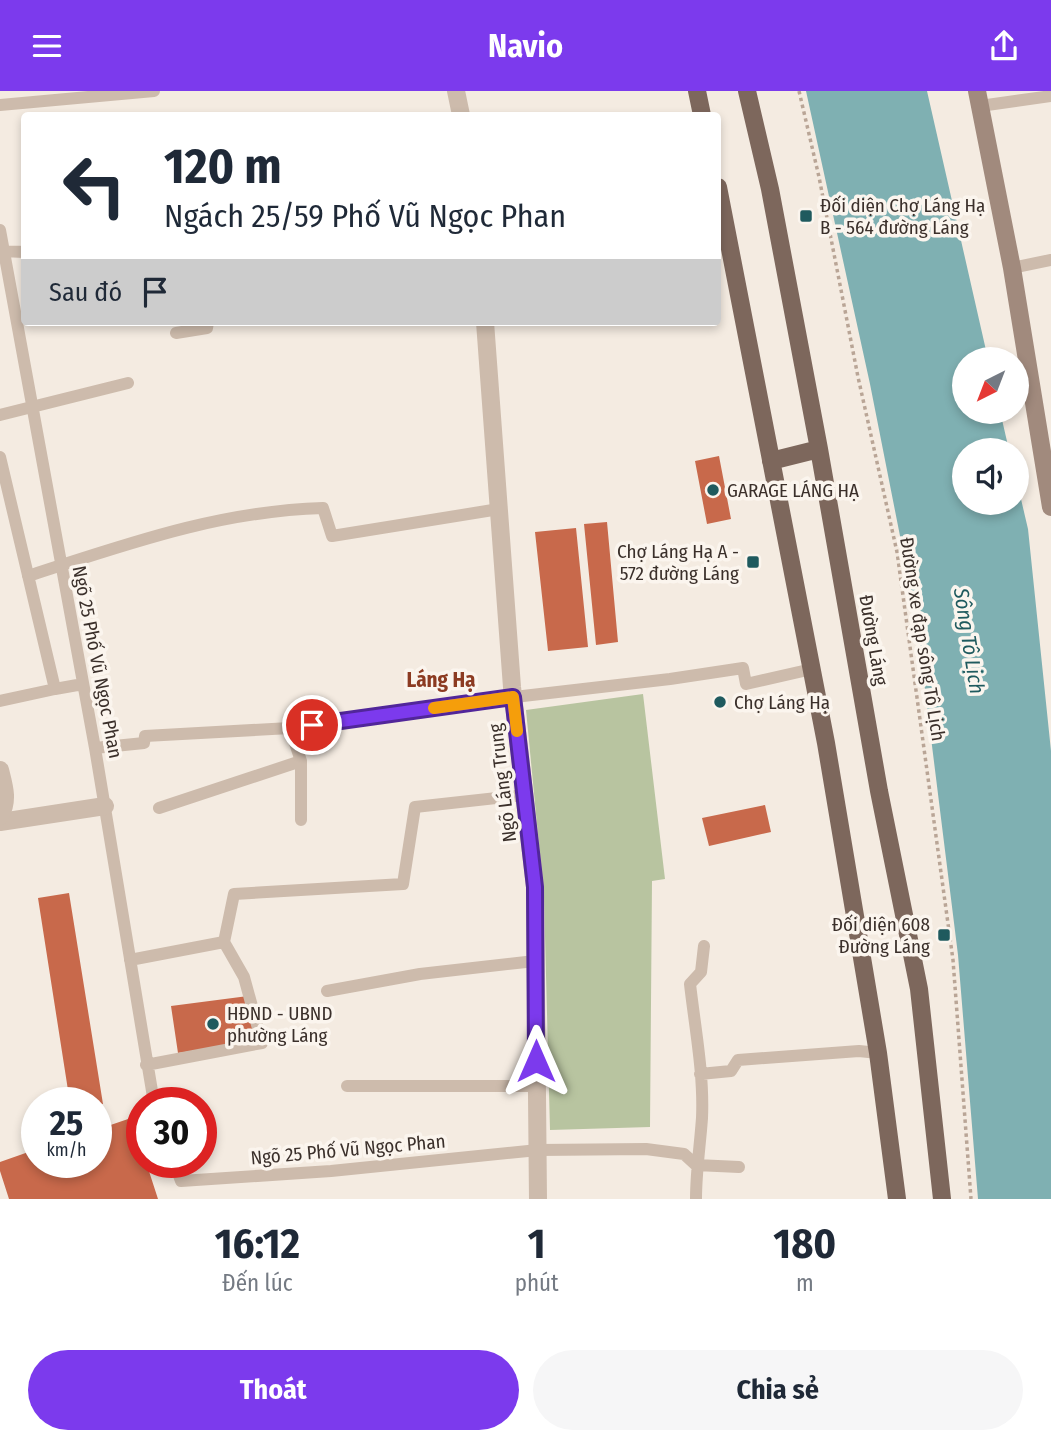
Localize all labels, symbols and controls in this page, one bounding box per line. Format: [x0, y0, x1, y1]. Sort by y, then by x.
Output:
icon: menu [28, 27, 66, 65]
text: Navio [488, 27, 563, 65]
icon: share [985, 27, 1023, 65]
text: 120 m [164, 137, 282, 196]
icon: left [49, 140, 140, 231]
place label: Đối diện Chợ Láng Hạ B - 564 đường Láng [820, 194, 985, 239]
text: Ngách 25/59 Phố Vũ Ngọc Phan [164, 197, 566, 235]
marker: Đối diện Chợ Láng Hạ B - 564 đường Láng [798, 208, 814, 224]
icon: arrive [136, 273, 174, 311]
text: Sau đó [49, 277, 122, 308]
north arrow [952, 347, 1029, 423]
map controls [952, 347, 1029, 515]
button: sound [952, 438, 1029, 515]
place label: GARAGE LÁNG HẠ [727, 479, 859, 502]
marker: GARAGE LÁNG HẠ [705, 482, 721, 498]
street label: Đường xe đạp sông Tô Lịch [895, 535, 950, 743]
place label: Chợ Láng Hạ A - 572 đường Láng [617, 540, 739, 585]
marker: Chợ Láng Hạ A - 572 đường Láng [745, 554, 761, 570]
street label: Ngõ 25 Phố Vũ Ngọc Phan [68, 564, 127, 760]
water label: Sông Tô Lịch [948, 585, 990, 696]
street label: Đường Láng [854, 593, 893, 687]
district label: Láng Hạ [407, 667, 476, 693]
place label: Chợ Láng Hạ [734, 691, 830, 714]
marker: Chợ Láng Hạ [712, 694, 728, 710]
pin [282, 695, 342, 755]
icon: arrive [293, 706, 331, 744]
street label: Ngõ Láng Trung [484, 722, 521, 844]
place label: Đối diện 608 Đường Láng [832, 913, 930, 958]
marker: Đối diện 608 Đường Láng [936, 927, 952, 943]
place label: HĐND - UBND phường Láng [227, 1002, 332, 1047]
marker: HĐND - UBND phường Láng [205, 1016, 221, 1032]
position arrow [499, 1024, 573, 1098]
speed limit sign: 30 [126, 1087, 217, 1178]
text: 25 [50, 1102, 83, 1144]
street label: Ngõ 25 Phố Vũ Ngọc Phan [250, 1130, 446, 1169]
text: km/h [46, 1139, 87, 1161]
text: 16:12 [215, 1219, 300, 1269]
text: 1 [528, 1219, 546, 1269]
text: 180 [773, 1219, 836, 1269]
text: Đến lúc [222, 1269, 293, 1297]
text: phút [515, 1269, 559, 1297]
text: m [796, 1269, 814, 1297]
button: Thoát [28, 1350, 519, 1430]
button: Chia sẻ [533, 1350, 1023, 1430]

